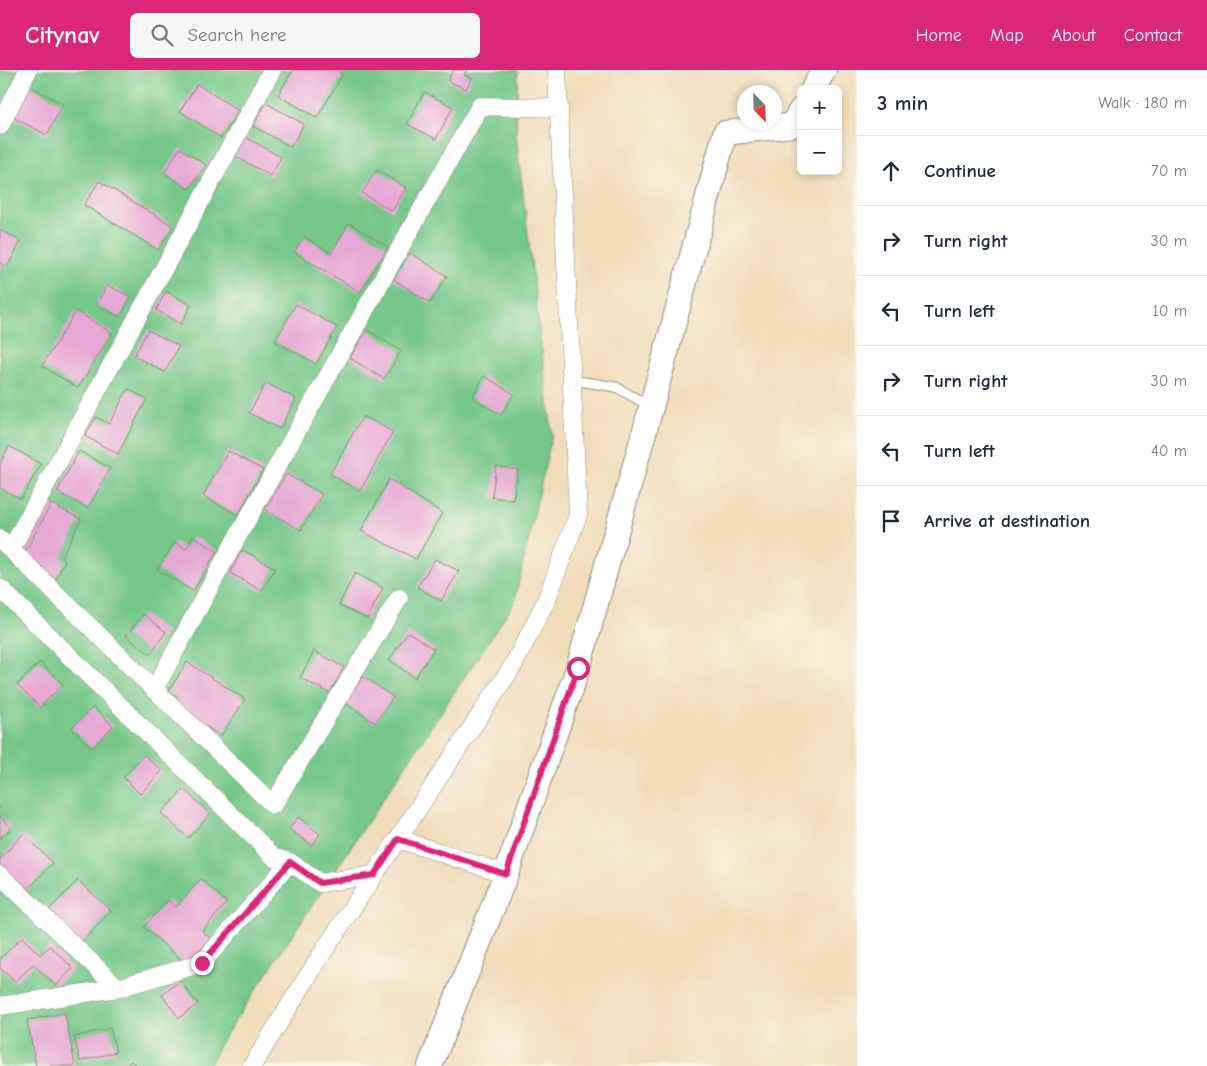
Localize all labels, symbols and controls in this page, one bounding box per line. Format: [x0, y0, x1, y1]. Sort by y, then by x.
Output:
search box [130, 13, 480, 58]
text: Citynav [25, 21, 100, 49]
icon: search [148, 21, 176, 49]
text: Search here [188, 24, 286, 46]
text: Home [915, 25, 962, 46]
text: Map [990, 25, 1024, 46]
text: About [1052, 25, 1096, 46]
text: Contact [1124, 25, 1182, 46]
north arrow [737, 85, 782, 130]
map controls [797, 85, 842, 175]
button: + [797, 85, 842, 130]
text: 3 min [877, 91, 928, 115]
text: Walk · 180 m [1098, 94, 1187, 112]
button: − [797, 130, 842, 175]
icon: ahead [877, 157, 905, 185]
text: Continue [924, 160, 996, 182]
text: 70 m [1151, 162, 1187, 180]
icon: right [877, 227, 905, 255]
text: Turn right [924, 230, 1008, 252]
text: 30 m [1151, 232, 1187, 250]
icon: left [877, 297, 905, 325]
text: Turn left [924, 300, 995, 322]
text: 10 m [1152, 302, 1187, 320]
icon: right [877, 367, 905, 395]
text: Turn right [924, 370, 1008, 392]
text: 30 m [1151, 372, 1187, 390]
icon: left [877, 437, 905, 465]
text: Turn left [924, 440, 995, 462]
text: 40 m [1151, 442, 1187, 460]
icon: arrive [877, 507, 905, 535]
text: Arrive at destination [924, 510, 1090, 532]
route start [567, 657, 590, 680]
route end [191, 952, 214, 975]

